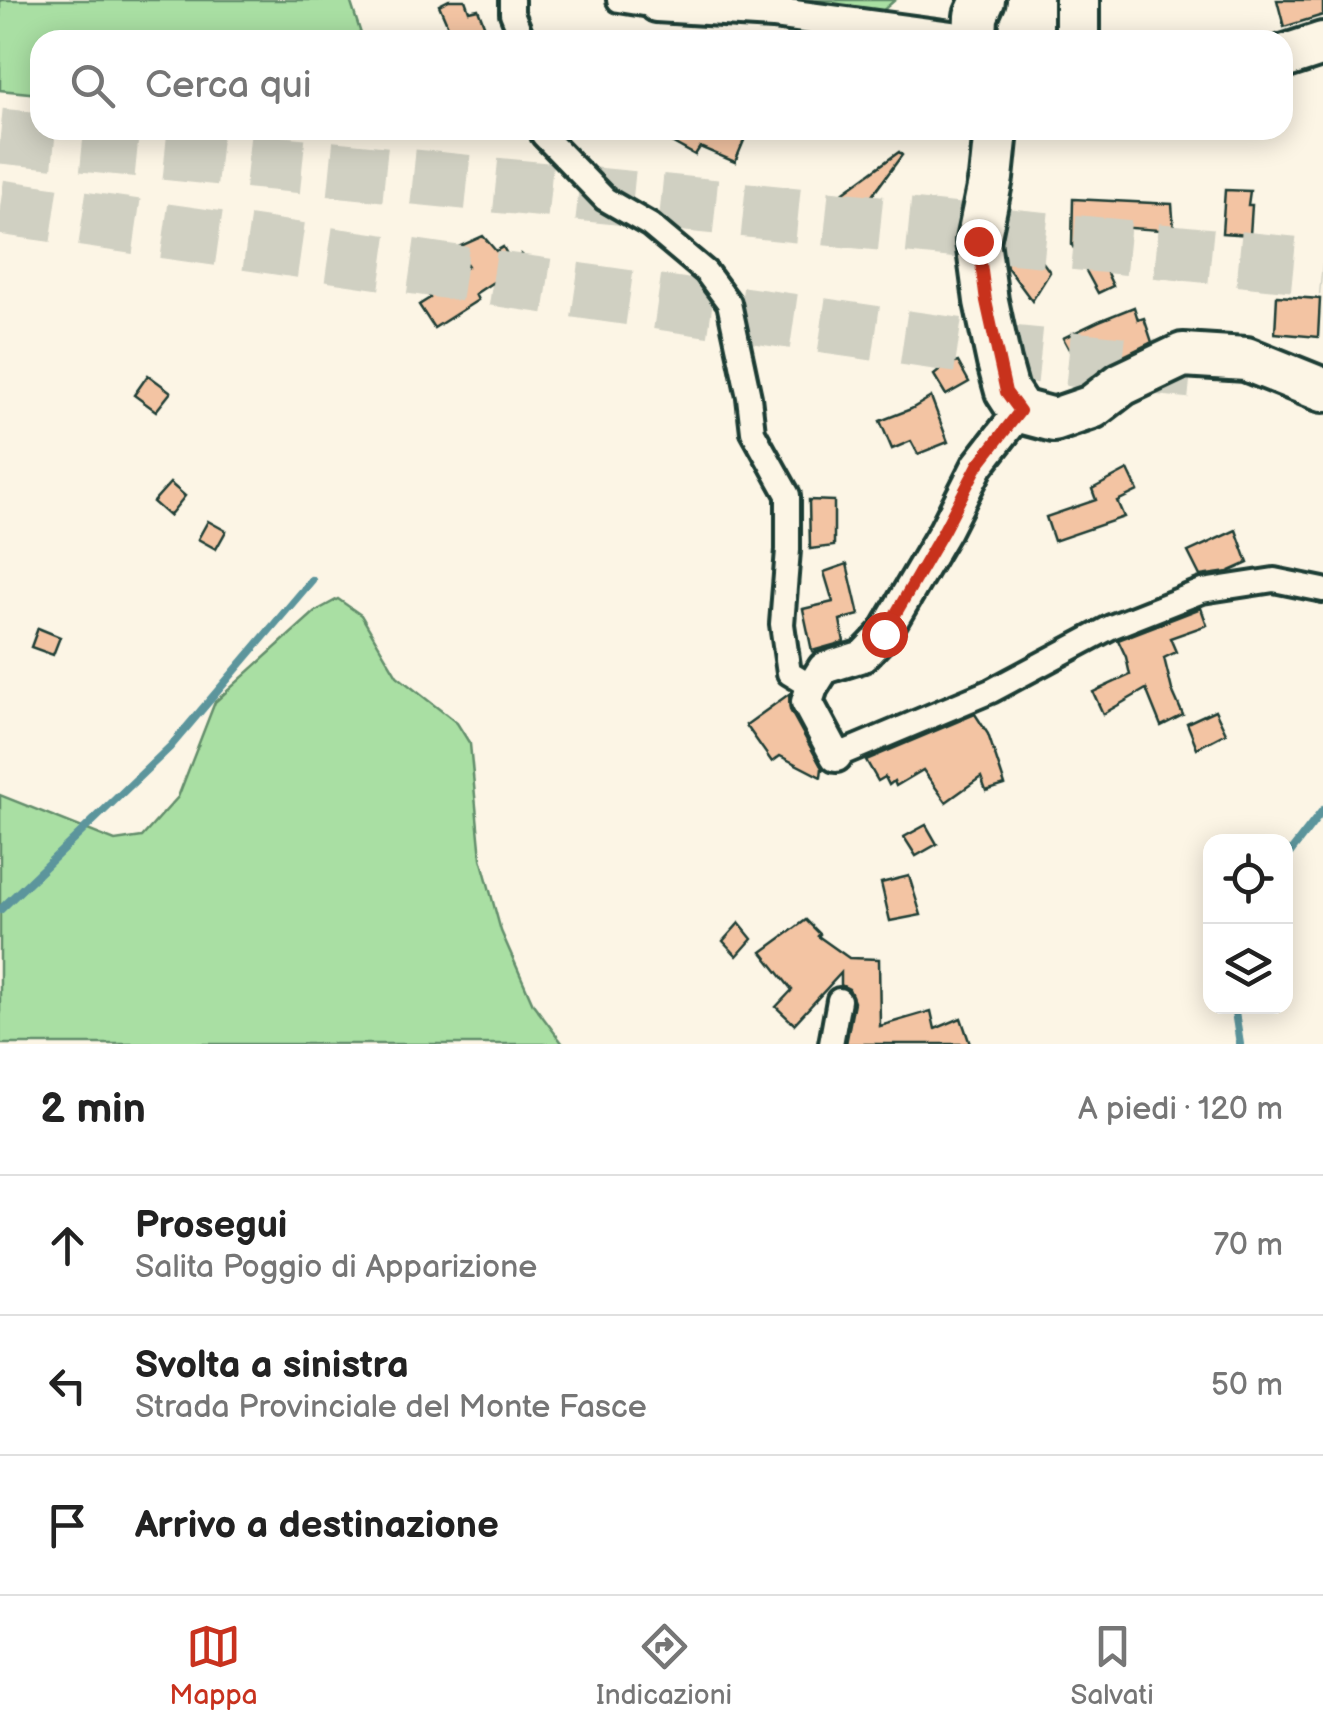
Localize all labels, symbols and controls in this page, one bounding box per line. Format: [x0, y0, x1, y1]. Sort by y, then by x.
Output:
search box [30, 30, 1293, 140]
icon: search [65, 58, 120, 113]
text: Cerca qui [145, 63, 312, 108]
route end [956, 219, 1002, 265]
route start [862, 612, 908, 658]
map controls [1203, 834, 1293, 1014]
button: locate [1203, 834, 1293, 924]
button: layers [1203, 924, 1293, 1014]
text: 2 min [40, 1084, 146, 1135]
text: A piedi · 120 m [1078, 1090, 1283, 1129]
text: Prosegui [135, 1203, 287, 1248]
icon: ahead [40, 1218, 95, 1273]
text: 70 m [1213, 1226, 1283, 1265]
text: Salita Poggio di Apparizione [135, 1248, 537, 1287]
text: Svolta a sinistra [135, 1343, 409, 1388]
icon: left [40, 1358, 95, 1413]
text: 50 m [1211, 1366, 1283, 1405]
text: Strada Provinciale del Monte Fasce [135, 1388, 647, 1427]
icon: arrive [40, 1498, 95, 1553]
text: Arrivo a destinazione [135, 1503, 499, 1548]
tab: Mappa [169, 1619, 258, 1712]
tab: Indicazioni [596, 1619, 732, 1712]
tab: Salvati [1071, 1619, 1154, 1712]

